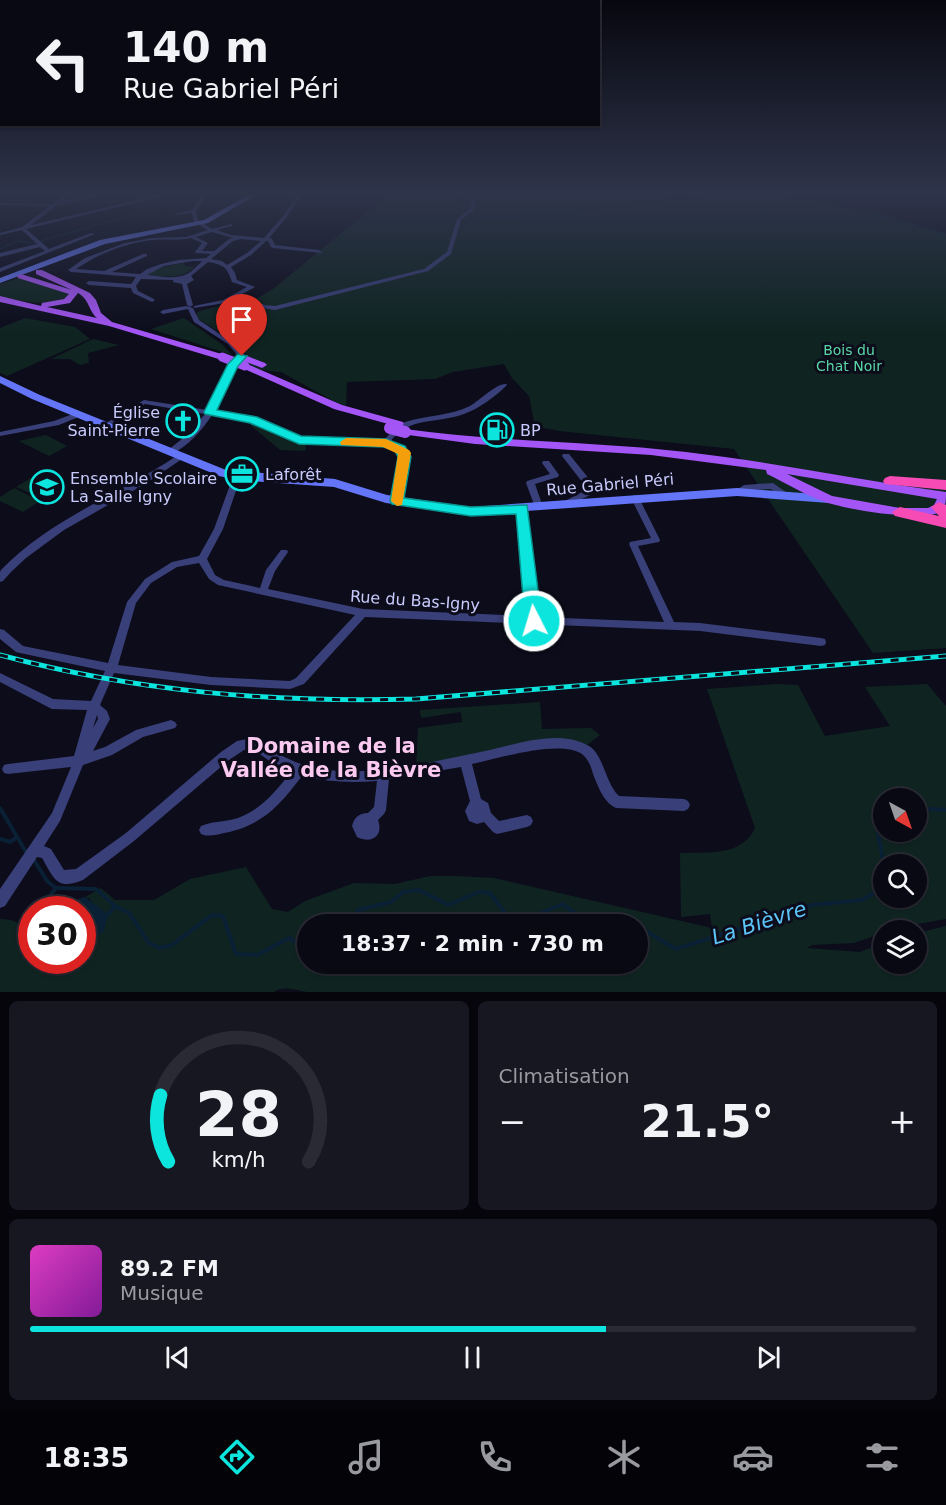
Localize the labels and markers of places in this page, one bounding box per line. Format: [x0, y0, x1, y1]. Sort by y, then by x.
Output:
pin [216, 294, 267, 356]
place label: Église Saint-Pierre [67, 403, 160, 440]
church icon: Église Saint-Pierre [165, 403, 201, 439]
fuel station icon: BP [479, 412, 515, 448]
place label: BP [520, 421, 541, 440]
office icon: Laforêt [224, 456, 260, 492]
place label: Laforêt [265, 465, 321, 484]
school or university icon: Ensemble Scolaire La Salle Igny [29, 469, 65, 505]
place label: Ensemble Scolaire La Salle Igny [70, 469, 217, 506]

